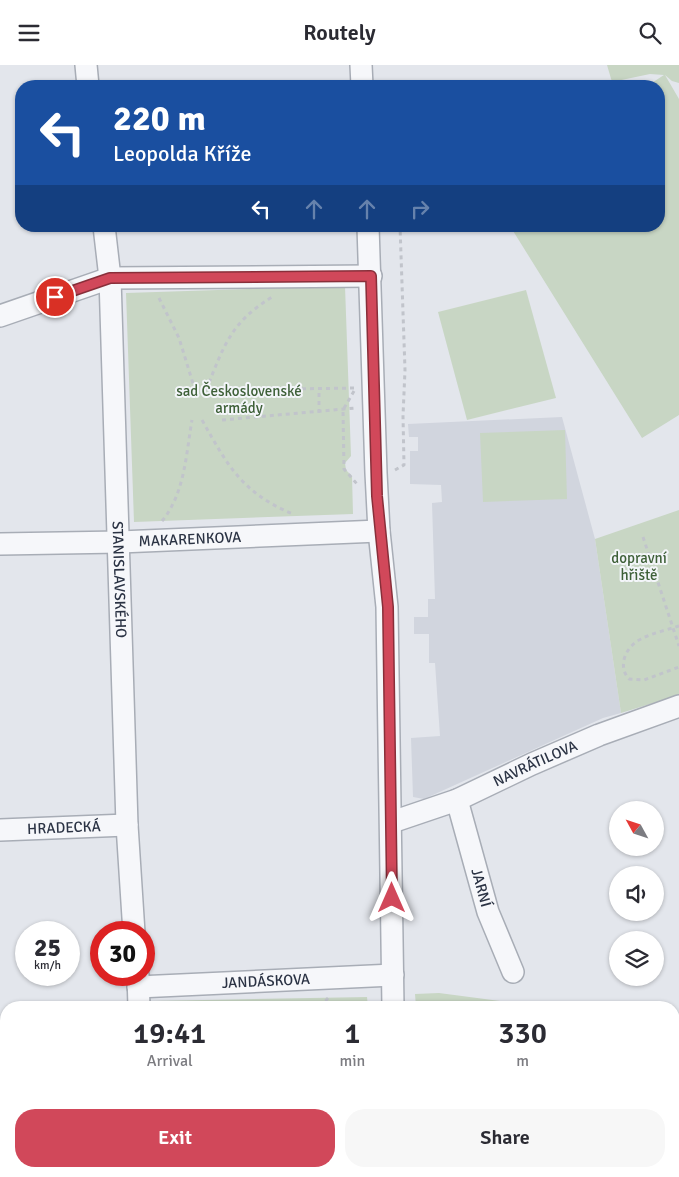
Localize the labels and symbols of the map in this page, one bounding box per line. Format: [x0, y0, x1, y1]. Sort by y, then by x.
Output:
pin [34, 276, 76, 318]
park label: sad Československé armády [176, 381, 302, 417]
street label: STANISLAVSKÉHO [109, 521, 131, 638]
street label: MAKARENKOVA [138, 528, 242, 550]
park label: dopravní hřiště [611, 549, 667, 584]
street label: NAVRÁTILOVA [490, 737, 580, 790]
north arrow [609, 801, 664, 856]
street label: HRADECKÁ [27, 816, 101, 838]
street label: JARNÍ [467, 866, 496, 910]
position arrow [365, 871, 417, 923]
speed limit sign: 30 [90, 921, 155, 986]
street label: JANDÁSKOVA [221, 970, 310, 992]

